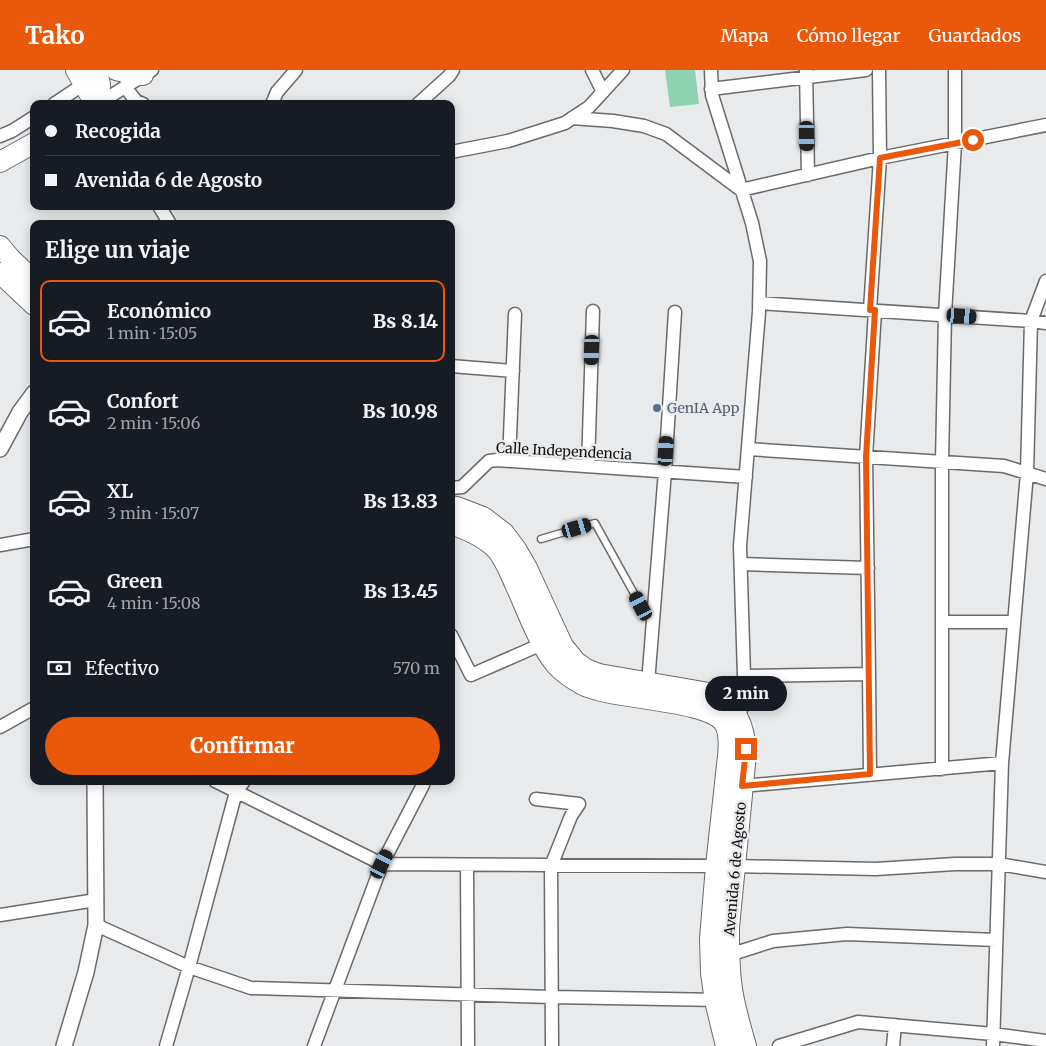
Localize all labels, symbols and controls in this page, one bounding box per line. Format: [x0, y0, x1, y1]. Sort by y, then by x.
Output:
text: Tako [25, 20, 85, 51]
text: Mapa [720, 24, 769, 47]
text: Cómo llegar [797, 24, 900, 47]
text: Guardados [928, 24, 1021, 47]
text: Recogida [75, 119, 161, 143]
car [799, 121, 814, 151]
route start [962, 129, 984, 151]
text: Avenida 6 de Agosto [75, 168, 262, 192]
text: Elige un viaje [45, 236, 190, 264]
icon: car [47, 299, 92, 344]
text: Económico [107, 299, 211, 323]
car [946, 307, 977, 325]
text: Bs 8.14 [373, 309, 438, 333]
text: 1 min · 15:05 [107, 323, 197, 343]
car [583, 335, 600, 365]
icon: car [47, 389, 92, 434]
text: Confort [107, 389, 179, 413]
text: Bs 10.98 [362, 399, 438, 423]
place label: GenIA App [667, 399, 740, 417]
marker: GenIA App [651, 402, 663, 414]
text: 2 min · 15:06 [107, 413, 200, 433]
car [657, 436, 674, 466]
street label: Calle Independencia [496, 438, 633, 464]
icon: car [47, 479, 92, 524]
text: XL [107, 479, 133, 503]
text: Bs 13.83 [363, 489, 438, 513]
text: 3 min · 15:07 [107, 503, 199, 523]
car [560, 517, 593, 539]
icon: car [47, 569, 92, 614]
text: Green [107, 569, 163, 593]
text: Bs 13.45 [364, 579, 438, 603]
car [627, 589, 654, 623]
text: 4 min · 15:08 [107, 593, 200, 613]
icon: cash [45, 654, 73, 682]
text: Efectivo [85, 656, 159, 680]
text: 570 m [393, 658, 440, 678]
callout: 2 min [705, 676, 787, 712]
text: 2 min [723, 683, 769, 703]
button: Confirmar [45, 717, 440, 775]
route end [735, 738, 757, 760]
street label: Avenida 6 de Agosto [720, 801, 750, 938]
car [368, 847, 395, 881]

